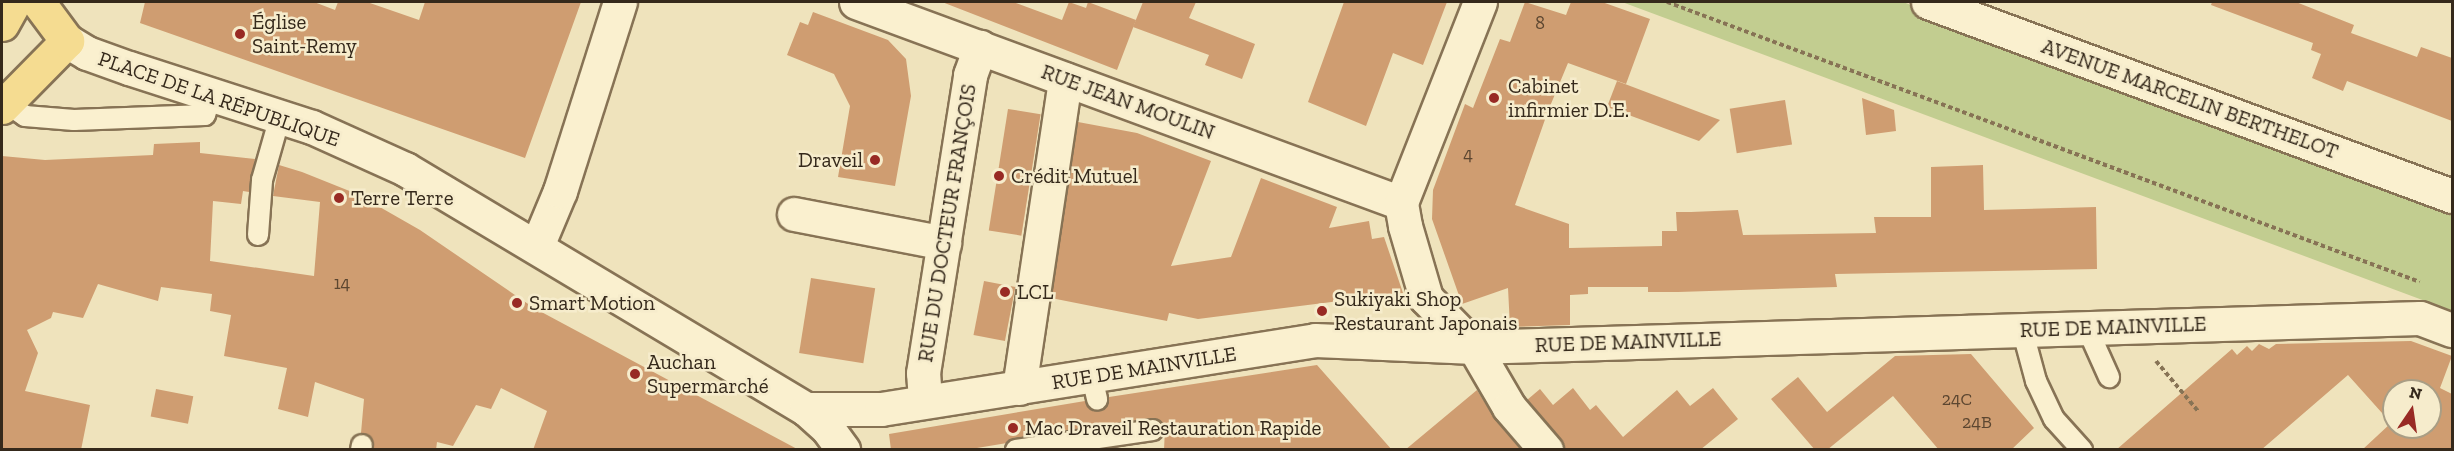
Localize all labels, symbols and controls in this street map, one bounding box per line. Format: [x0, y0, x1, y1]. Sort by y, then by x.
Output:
place label: Église Saint-Remy [252, 9, 357, 59]
house number: 8 [1535, 12, 1545, 34]
marker: Église Saint-Remy [233, 27, 247, 41]
street label: AVENUE MARCELIN BERTHELOT [2038, 33, 2342, 165]
street label: PLACE DE LA RÉPUBLIQUE [95, 46, 343, 152]
street label: RUE JEAN MOULIN [1038, 59, 1218, 145]
place label: Cabinet infirmier D.E. [1508, 73, 1630, 123]
street label: RUE DU DOCTEUR FRANÇOIS [913, 82, 981, 364]
marker: Cabinet infirmier D.E. [1485, 89, 1503, 107]
house number: 4 [1463, 143, 1473, 165]
place label: Draveil [798, 147, 863, 173]
marker: Draveil [868, 153, 882, 167]
place label: Crédit Mutuel [1011, 163, 1138, 189]
marker: Crédit Mutuel [992, 169, 1006, 183]
place label: Terre Terre [351, 185, 454, 211]
marker: Terre Terre [332, 191, 346, 205]
house number: 14 [334, 272, 350, 294]
place label: LCL [1017, 279, 1053, 305]
marker: LCL [998, 285, 1012, 299]
place label: Sukiyaki Shop Restaurant Japonais [1334, 286, 1518, 336]
place label: Smart Motion [529, 290, 655, 316]
marker: Smart Motion [510, 296, 524, 310]
marker: Sukiyaki Shop Restaurant Japonais [1315, 304, 1329, 318]
street label: RUE DE MAINVILLE [2019, 311, 2207, 343]
street label: RUE DE MAINVILLE [1534, 326, 1722, 358]
street label: RUE DE MAINVILLE [1050, 341, 1238, 395]
place label: Auchan Supermarché [647, 349, 769, 399]
marker: Auchan Supermarché [628, 367, 642, 381]
north arrow [2382, 379, 2442, 439]
text: N [2408, 382, 2424, 404]
house number: 24C [1942, 388, 1972, 410]
house number: 24B [1962, 411, 1992, 433]
place label: Mac Draveil Restauration Rapide [1025, 415, 1321, 441]
marker: Mac Draveil Restauration Rapide [1006, 421, 1020, 435]

